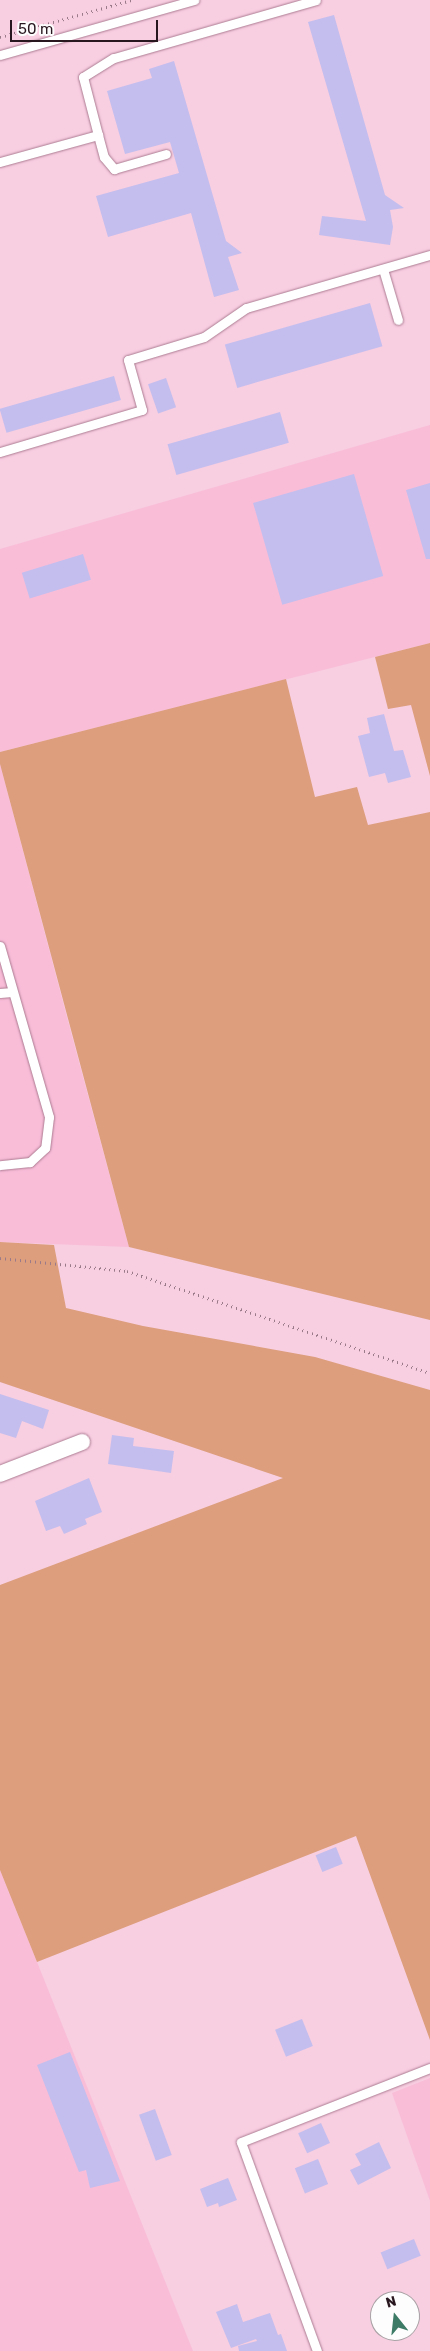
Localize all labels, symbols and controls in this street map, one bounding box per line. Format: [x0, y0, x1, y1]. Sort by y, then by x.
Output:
scale bar [12, 10, 160, 42]
text: 50 m [18, 20, 53, 38]
north arrow [370, 2291, 420, 2341]
text: N [384, 2293, 398, 2312]

